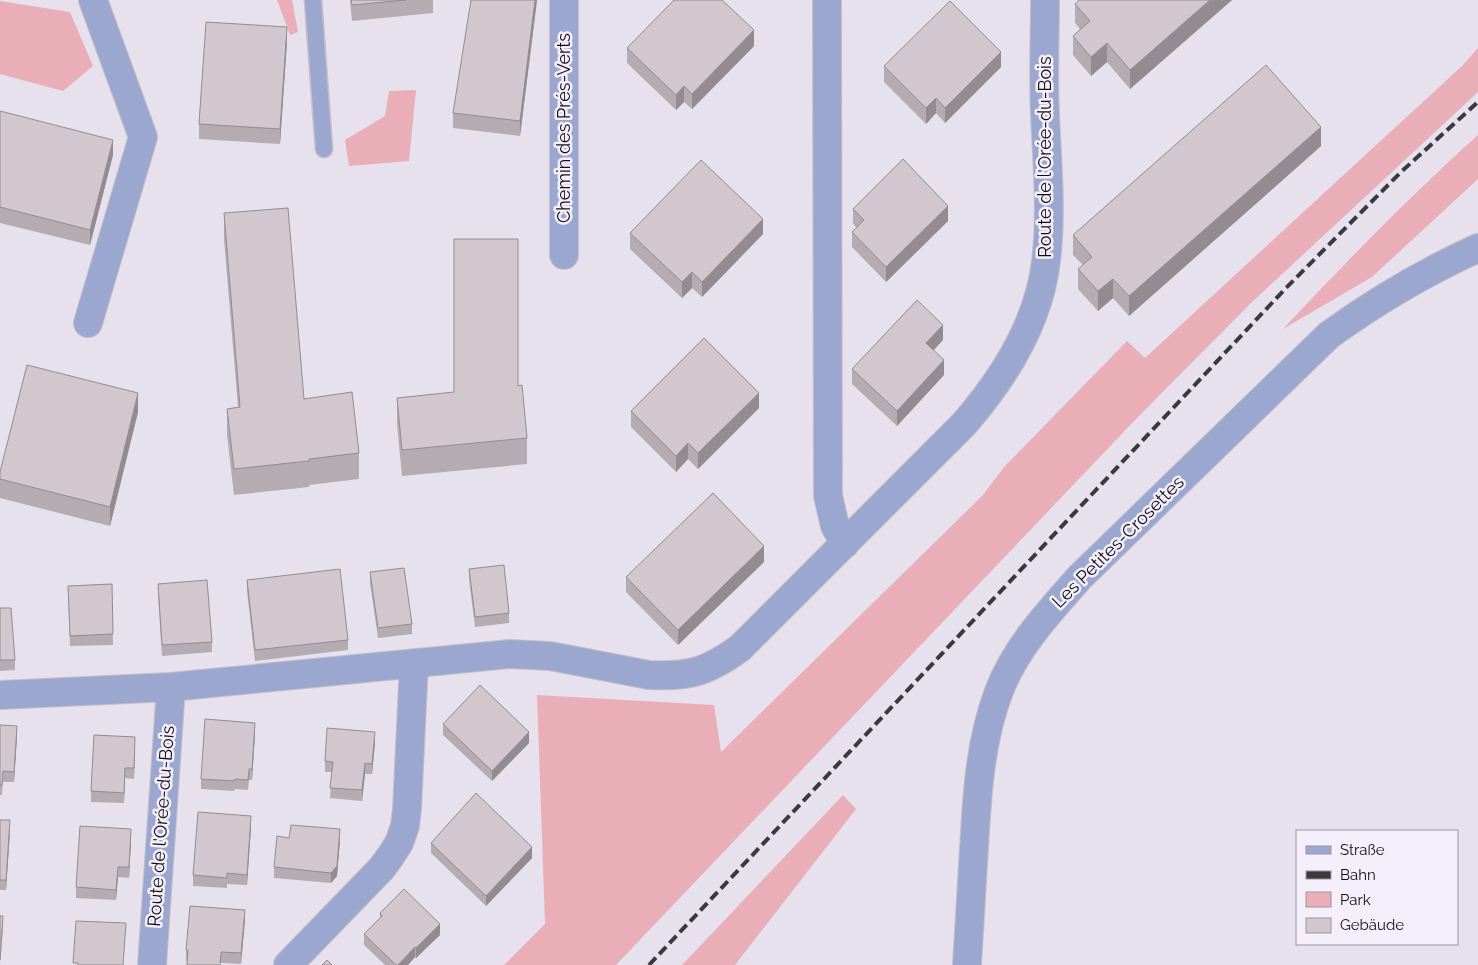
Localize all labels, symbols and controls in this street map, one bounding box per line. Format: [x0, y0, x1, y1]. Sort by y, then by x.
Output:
street label: Chemin des Prés-Verts [553, 33, 574, 223]
street label: Route de l'Orée-du-Bois [1034, 56, 1055, 258]
street label: Les Petites-Crosettes [1047, 471, 1188, 612]
street label: Route de l'Orée-du-Bois [143, 724, 178, 927]
legend [1296, 830, 1458, 945]
text: Straße [1340, 841, 1385, 859]
text: Bahn [1340, 866, 1376, 884]
text: Park [1340, 891, 1371, 909]
text: Gebäude [1340, 916, 1404, 934]

